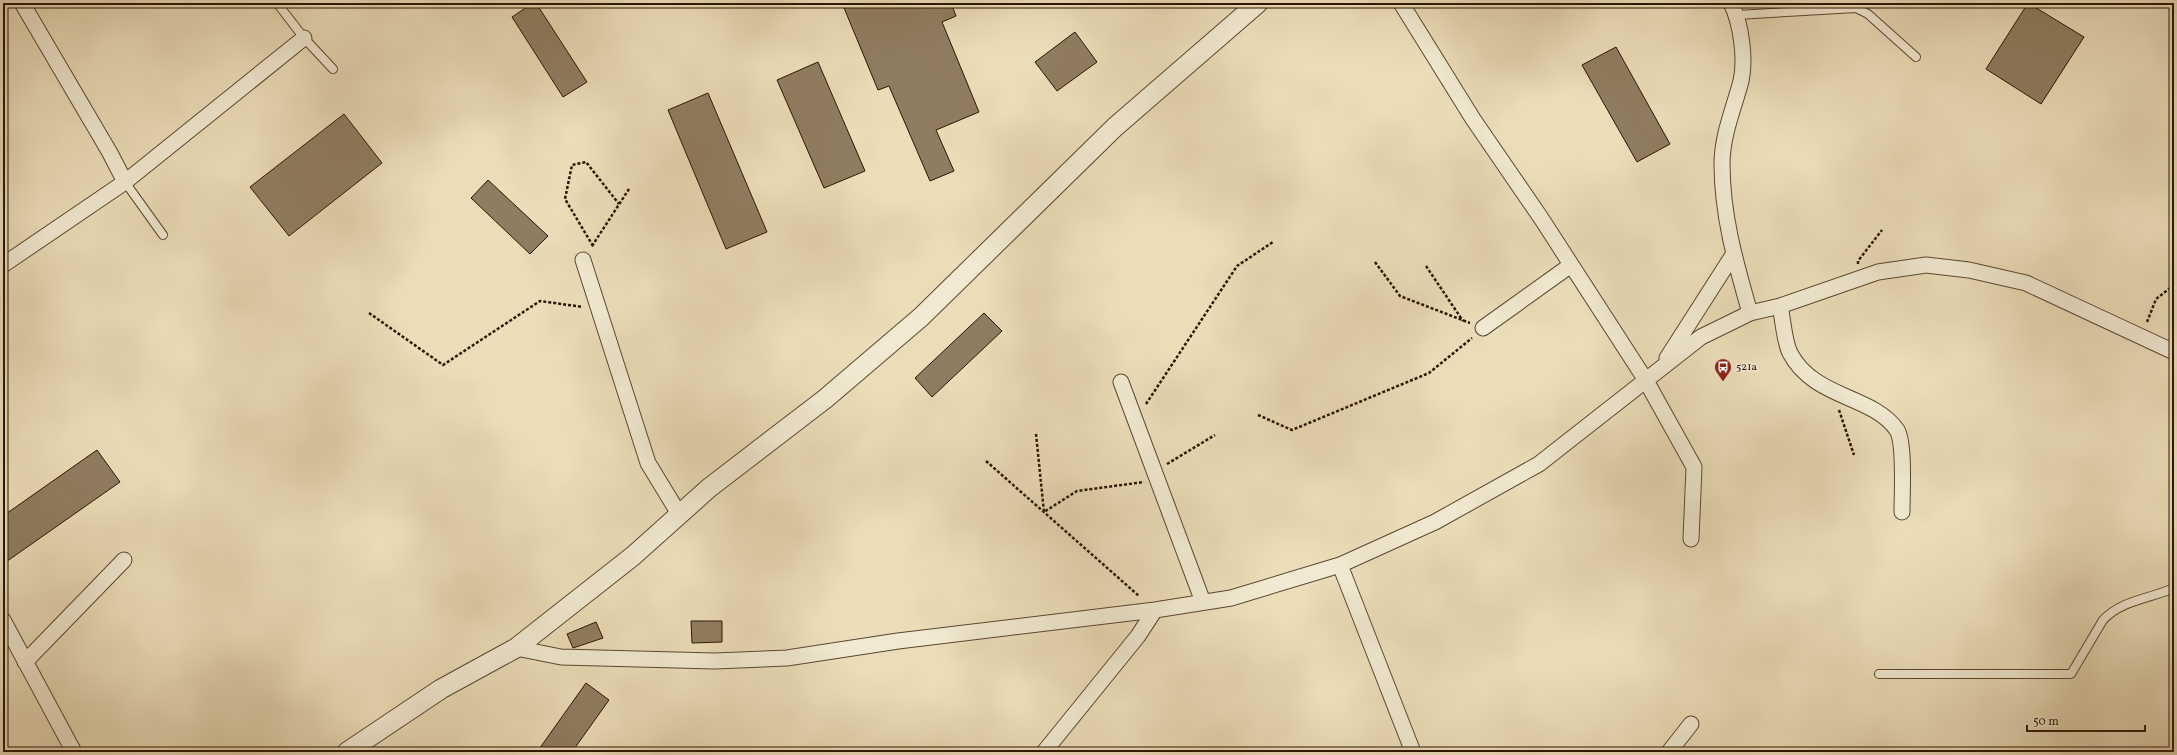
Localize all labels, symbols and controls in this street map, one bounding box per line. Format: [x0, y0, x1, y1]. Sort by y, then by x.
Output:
bus stop icon: 521a [1713, 357, 1733, 382]
place label: 521a [1736, 360, 1757, 375]
scale bar [2027, 707, 2145, 733]
text: 50 m [2033, 714, 2059, 730]

